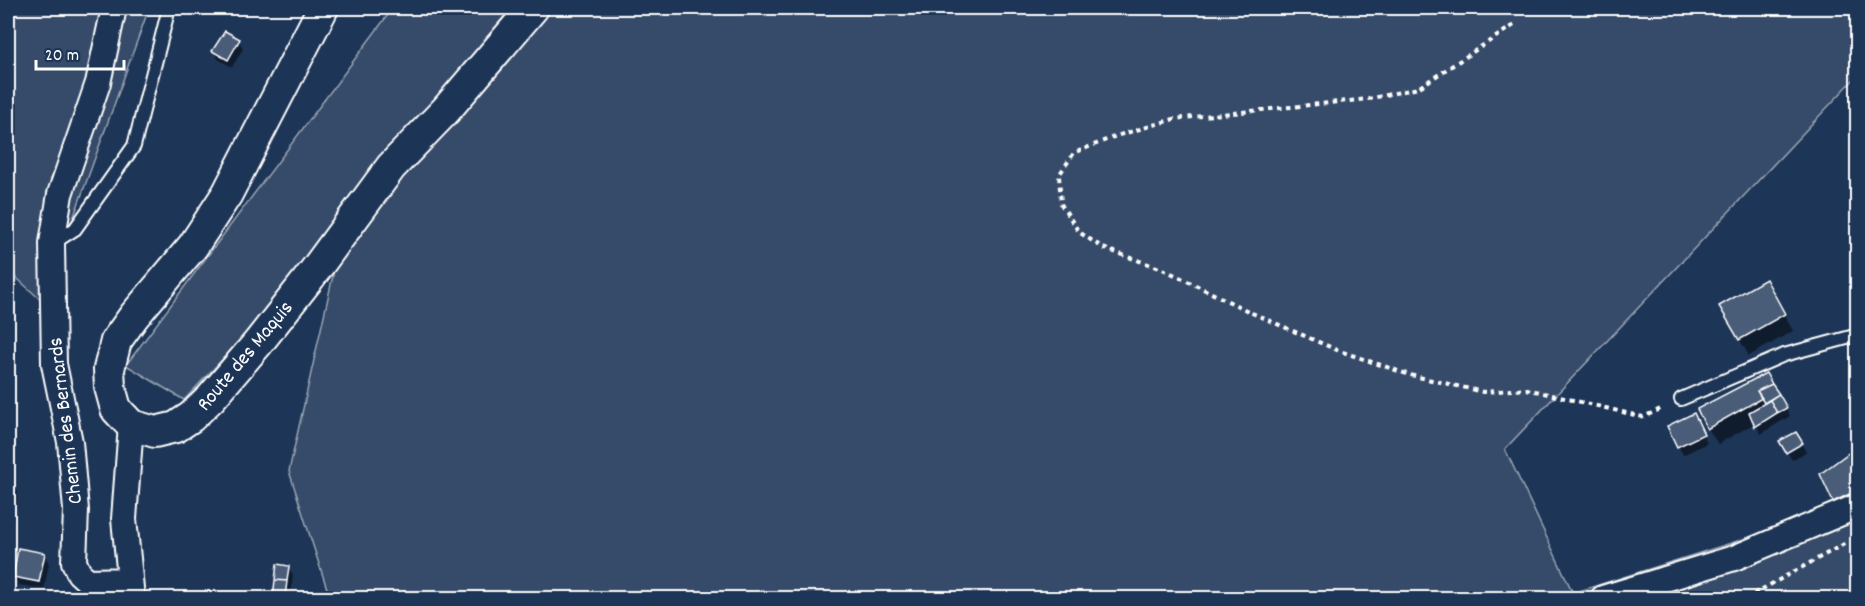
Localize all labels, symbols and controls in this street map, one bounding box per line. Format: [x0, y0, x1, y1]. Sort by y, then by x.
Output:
scale bar [36, 33, 124, 71]
text: 20 m [45, 44, 79, 69]
street label: Route des Maquis [191, 295, 302, 419]
street label: Chemin des Bernards [42, 336, 92, 506]

